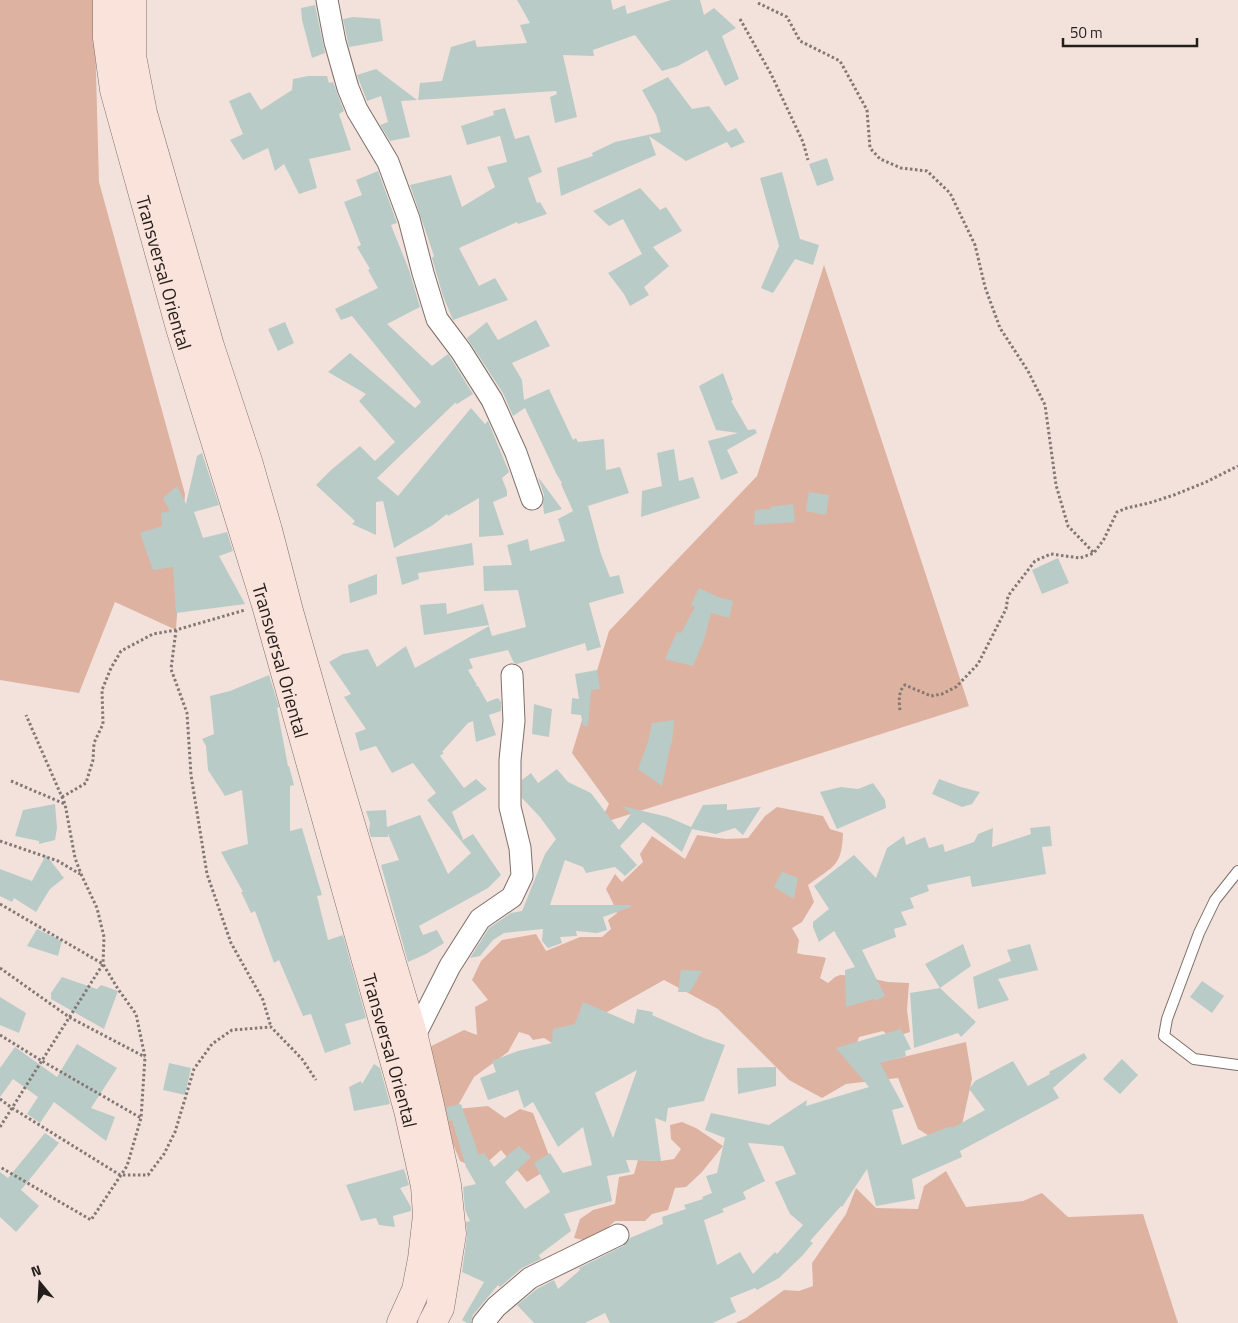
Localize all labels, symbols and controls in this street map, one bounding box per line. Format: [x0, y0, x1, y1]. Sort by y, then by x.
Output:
scale bar [1063, 15, 1197, 47]
text: 50 m [1070, 21, 1103, 44]
street label: Transversal Oriental [129, 192, 200, 353]
street label: Transversal Oriental [246, 580, 317, 741]
street label: Transversal Oriental [356, 970, 426, 1130]
north arrow [15, 1258, 65, 1308]
text: N [28, 1259, 44, 1282]

